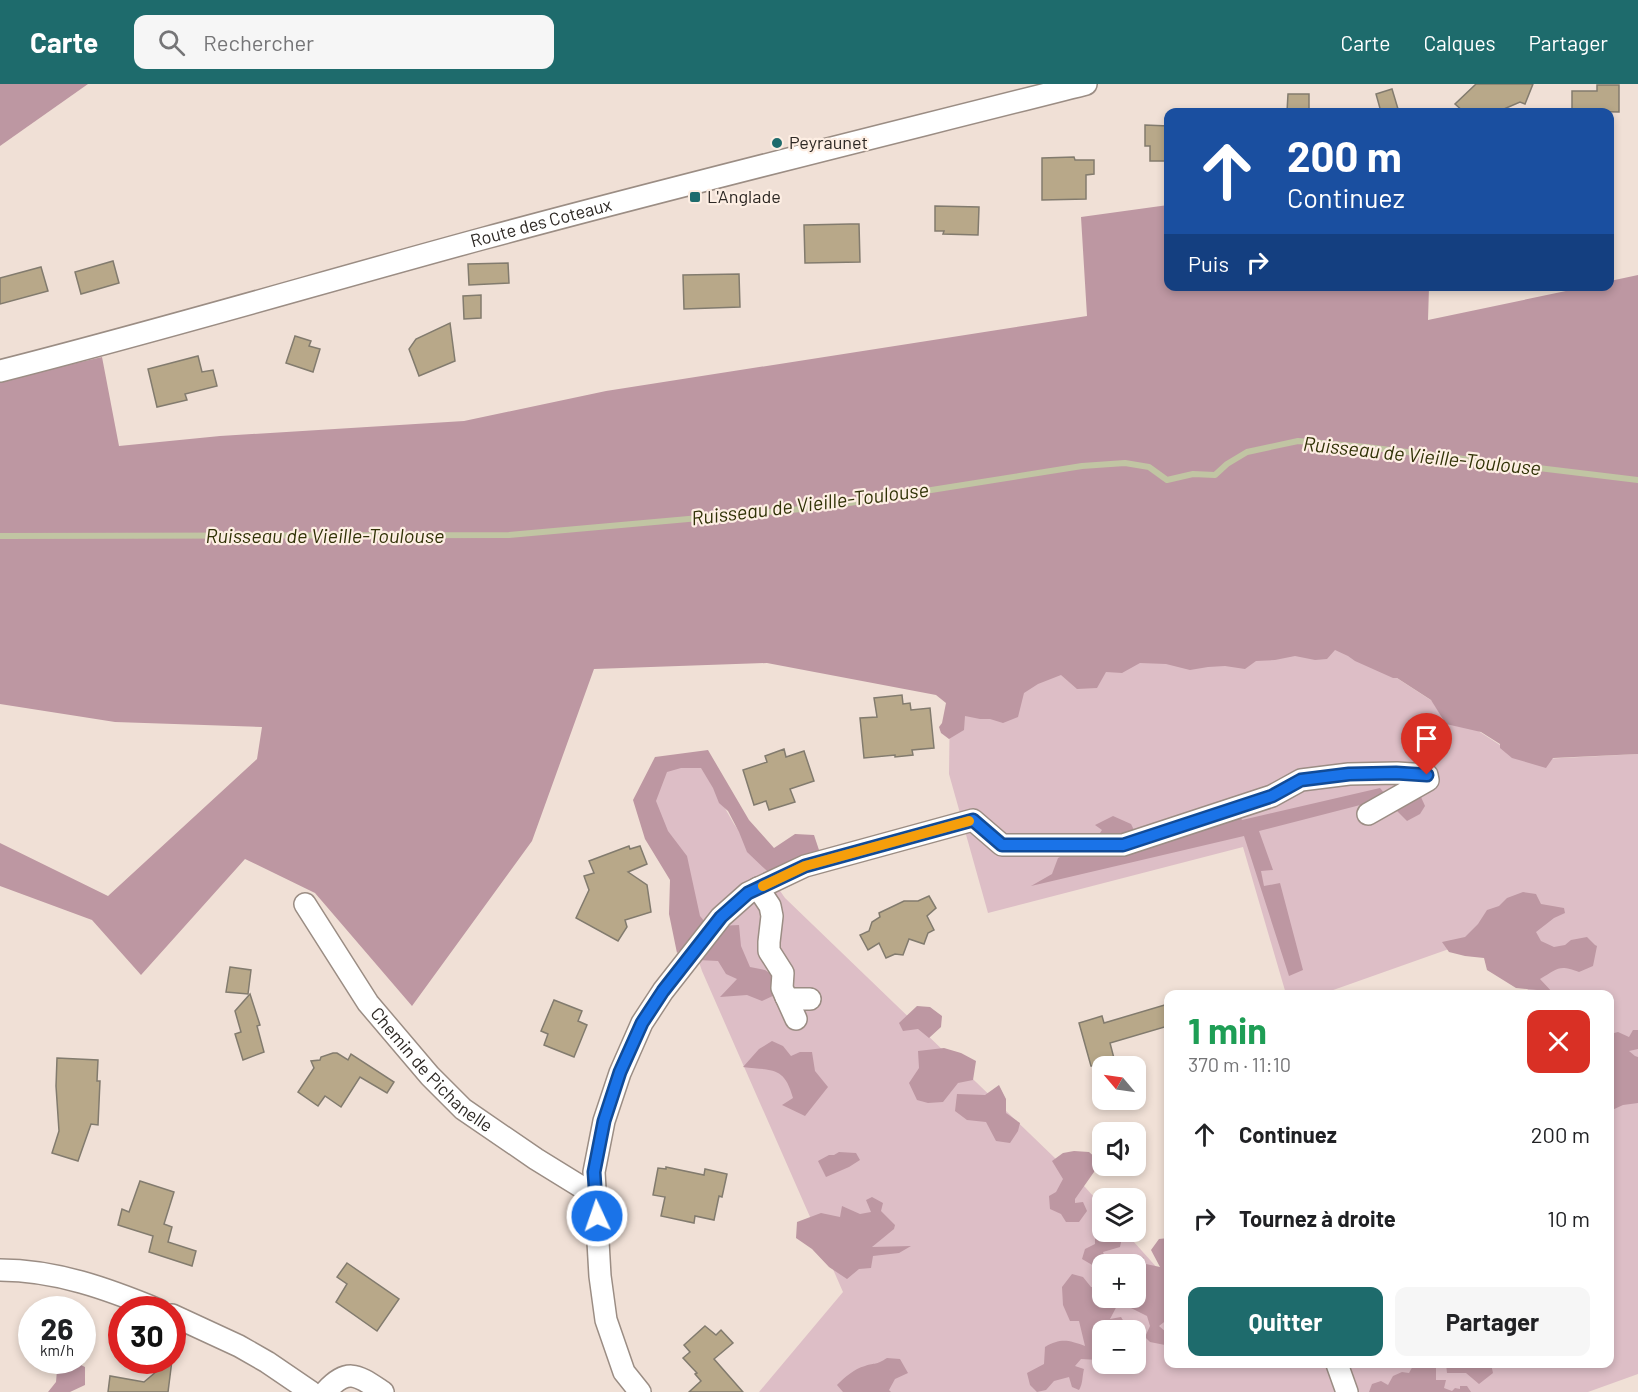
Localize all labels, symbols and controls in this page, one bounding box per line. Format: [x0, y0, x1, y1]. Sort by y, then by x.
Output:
search box [134, 15, 554, 69]
text: Carte [30, 25, 98, 59]
icon: search [155, 26, 188, 59]
text: Rechercher [203, 29, 314, 55]
text: Carte [1341, 30, 1390, 55]
text: Calques [1423, 30, 1496, 55]
text: Partager [1529, 30, 1608, 55]
text: 200 m [1287, 130, 1402, 180]
place label: Peyraunet [789, 131, 868, 153]
icon: ahead [1188, 132, 1266, 210]
marker: Peyraunet [770, 136, 784, 150]
text: Continuez [1287, 181, 1405, 213]
place label: L'Anglade [707, 185, 781, 207]
marker: L'Anglade [688, 190, 702, 204]
street label: Route des Coteaux [468, 193, 614, 251]
icon: right [1241, 246, 1274, 279]
text: Puis [1188, 250, 1229, 276]
water label: Ruisseau de Vieille-Toulouse [1302, 431, 1542, 479]
water label: Ruisseau de Vieille-Toulouse [690, 477, 930, 529]
water label: Ruisseau de Vieille-Toulouse [206, 523, 444, 547]
pin [1401, 713, 1452, 775]
icon: arrive [1410, 722, 1443, 755]
street label: Chemin de Pichanelle [366, 1002, 497, 1136]
text: 1 min [1188, 1008, 1267, 1051]
button: close [1527, 1010, 1590, 1073]
text: 370 m · 11:10 [1188, 1052, 1291, 1076]
north arrow [1092, 1056, 1146, 1110]
map controls [1092, 1056, 1146, 1374]
icon: ahead [1188, 1118, 1221, 1151]
text: Continuez [1239, 1121, 1337, 1147]
text: 200 m [1531, 1121, 1590, 1147]
button: sound [1092, 1122, 1146, 1176]
position arrow [565, 1184, 629, 1248]
button: layers [1092, 1188, 1146, 1242]
icon: right [1188, 1202, 1221, 1235]
text: Tournez à droite [1239, 1205, 1396, 1231]
text: 10 m [1547, 1205, 1590, 1231]
button: + [1092, 1254, 1146, 1308]
button: Quitter [1188, 1287, 1383, 1356]
button: Partager [1395, 1287, 1590, 1356]
speed limit sign: 30 [108, 1296, 186, 1374]
text: 26 [41, 1310, 73, 1346]
button: − [1092, 1320, 1146, 1374]
text: km/h [40, 1341, 74, 1359]

